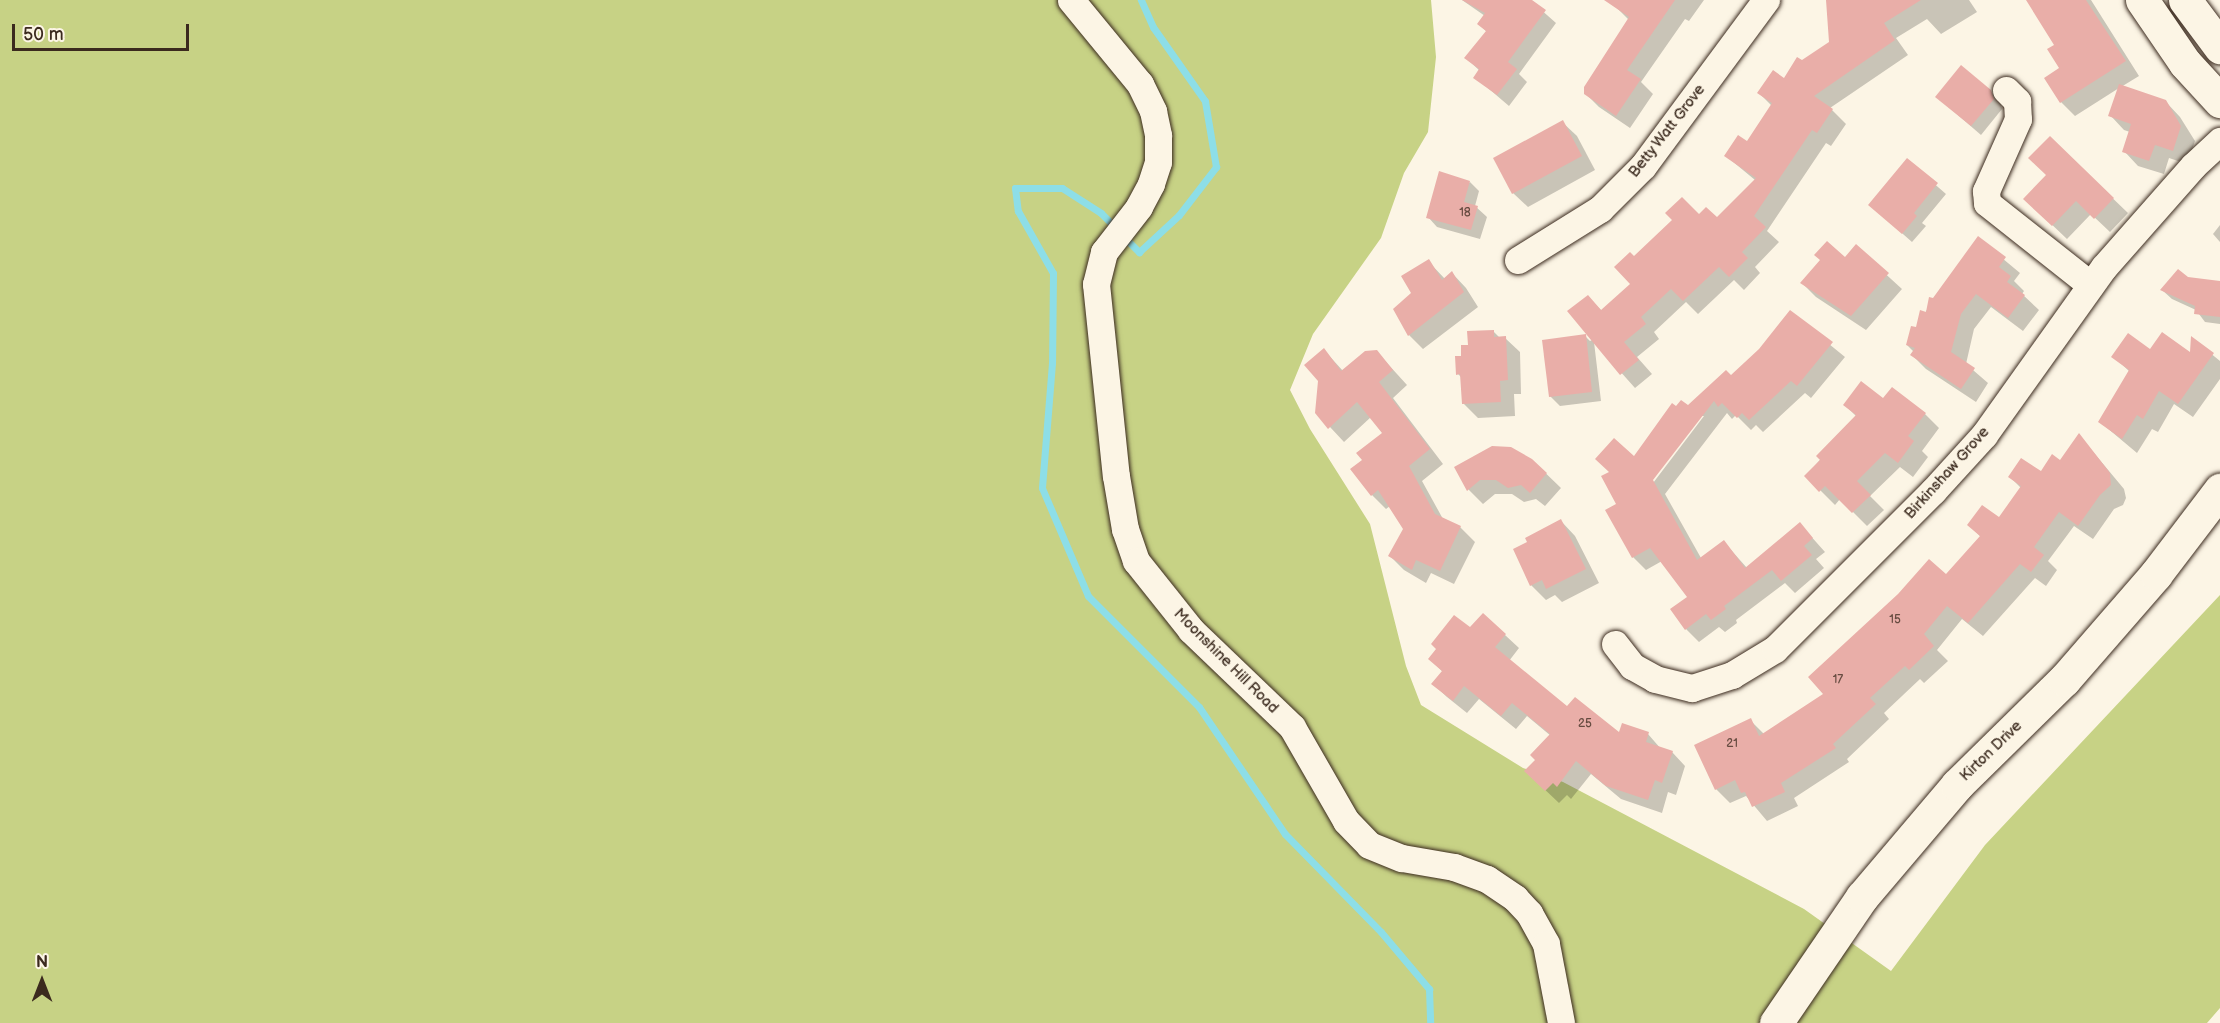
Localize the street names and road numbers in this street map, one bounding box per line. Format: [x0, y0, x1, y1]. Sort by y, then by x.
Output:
street label: Betty Watt Grove [1625, 80, 1709, 182]
street label: Birkinshaw Grove [1901, 423, 1993, 523]
street label: Moonshine Hill Road [1170, 605, 1282, 717]
street label: Kirton Drive [1956, 717, 2026, 785]

